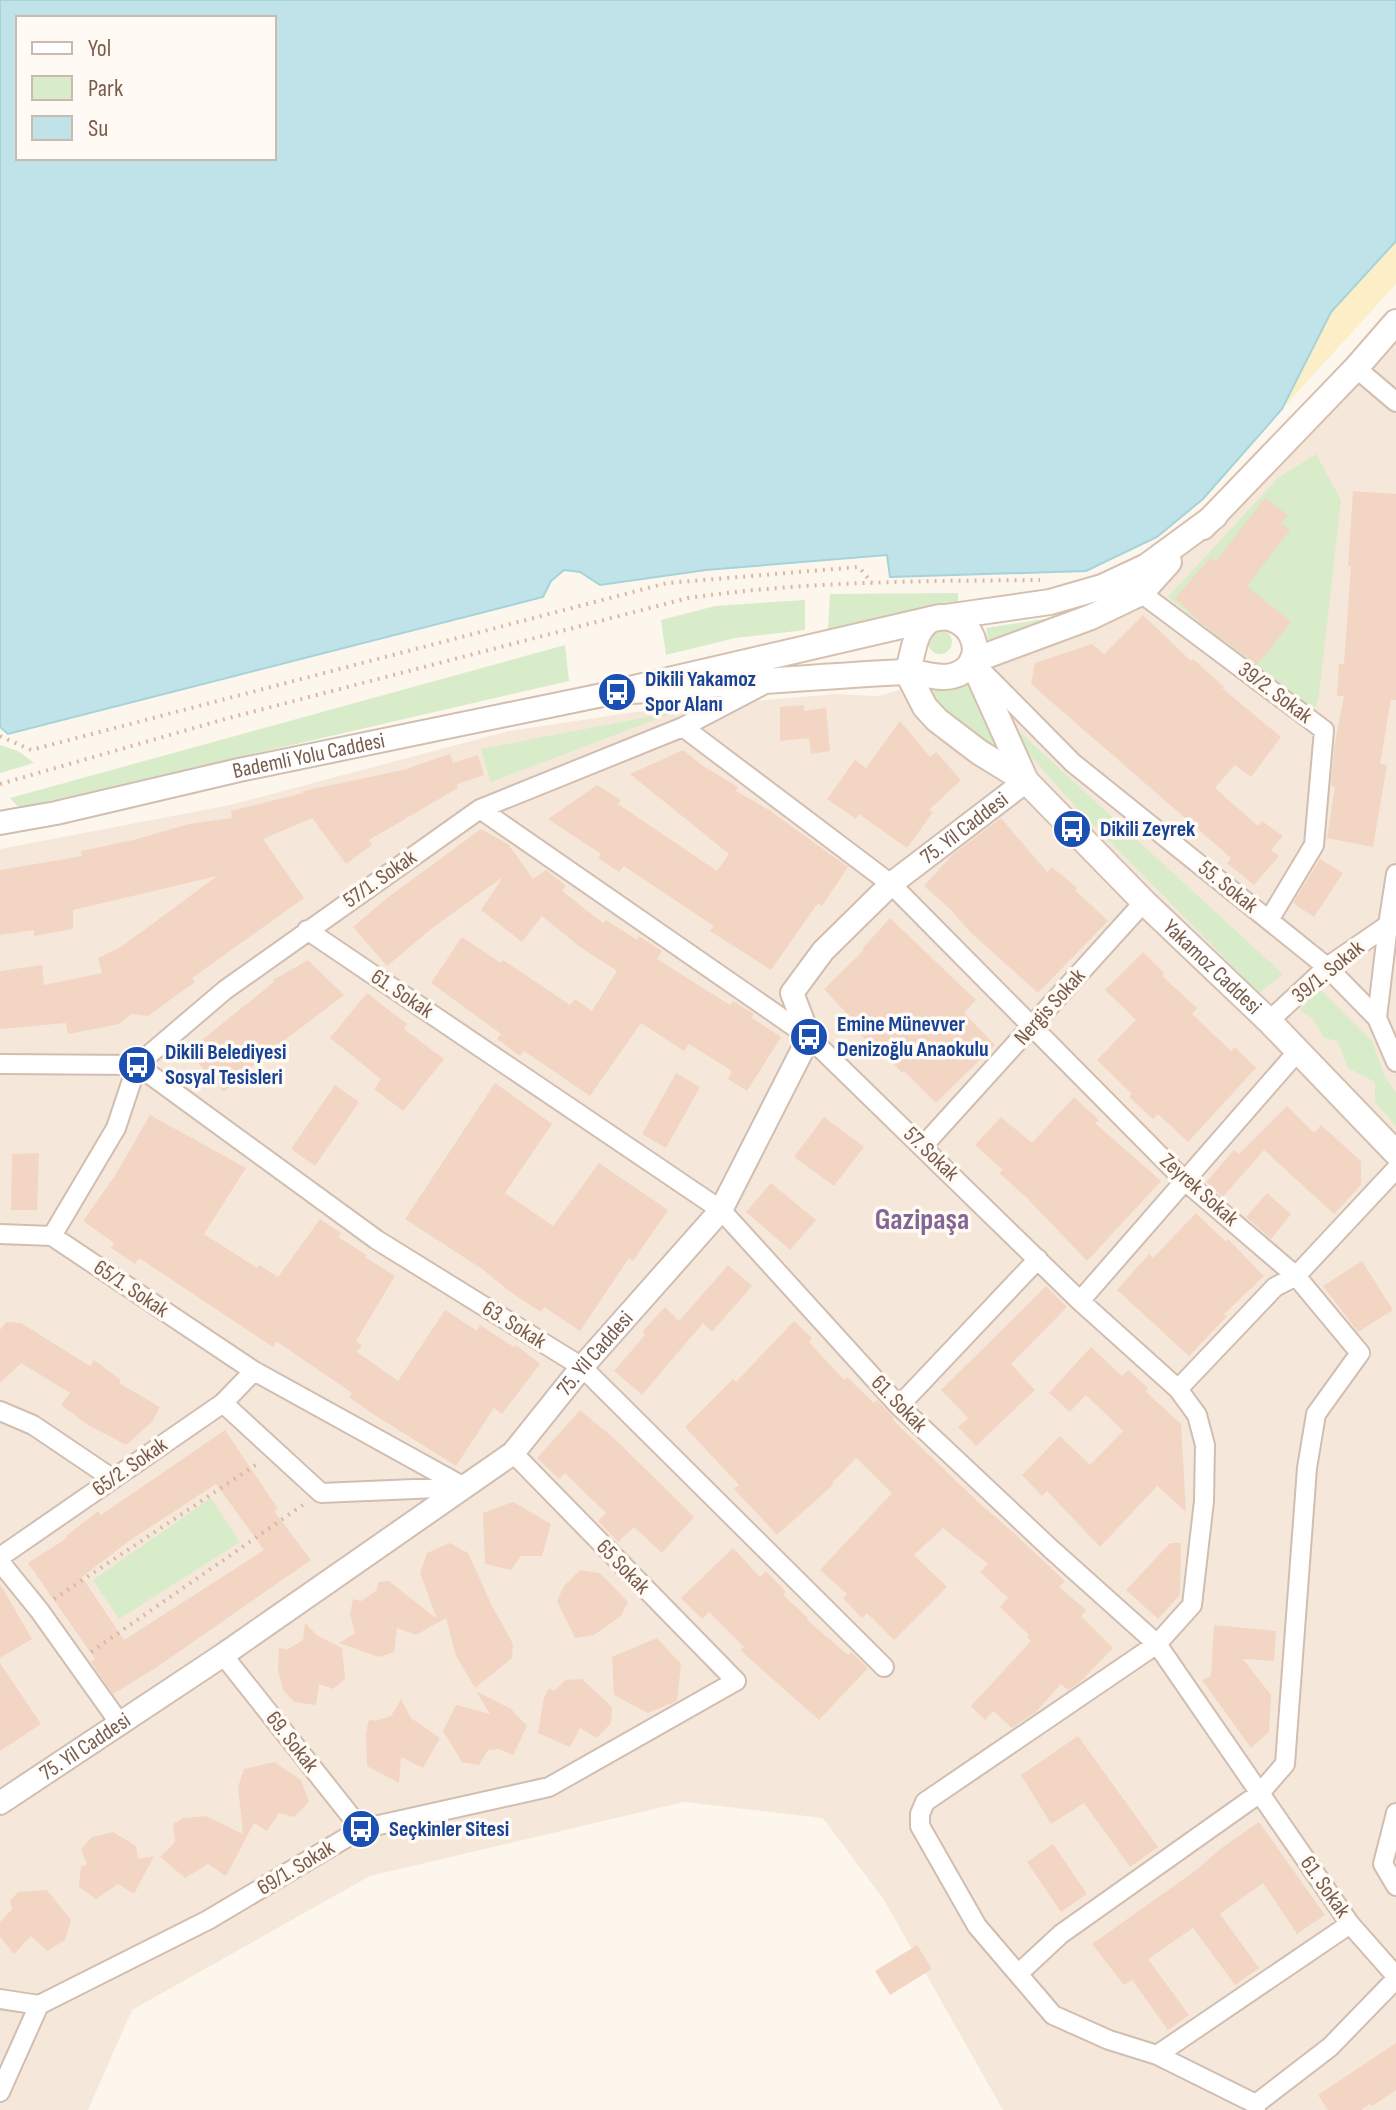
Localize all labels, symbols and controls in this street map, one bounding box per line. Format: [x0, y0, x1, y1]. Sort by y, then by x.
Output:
legend [16, 16, 276, 160]
text: Yol [88, 34, 111, 63]
text: Park [88, 74, 123, 103]
text: Su [88, 114, 108, 143]
street label: 39/2. Sokak [1233, 656, 1318, 730]
place label: Dikili Yakamoz Spor Alanı [645, 666, 757, 718]
bus stop icon: Dikili Yakamoz Spor Alanı [596, 671, 638, 713]
street label: Bademli Yolu Caddesi [230, 727, 387, 785]
street label: 75. Yil Caddesi [915, 786, 1014, 870]
bus stop icon: Dikili Zeyrek [1051, 808, 1093, 850]
place label: Dikili Zeyrek [1100, 816, 1196, 843]
street label: 57/1. Sokak [338, 844, 422, 914]
street label: 55. Sokak [1193, 855, 1264, 920]
street label: Yakamoz Caddesi [1157, 914, 1267, 1020]
street label: 39/1. Sokak [1286, 934, 1370, 1009]
street label: 61. Sokak [366, 963, 439, 1025]
street label: Nergis Sokak [1009, 963, 1092, 1051]
place label: Emine Münevver Denizoğlu Anaokulu [837, 1011, 989, 1063]
bus stop icon: Emine Münevver Denizoğlu Anaokulu [788, 1016, 830, 1058]
place label: Dikili Belediyesi Sosyal Tesisleri [165, 1039, 286, 1091]
bus stop icon: Dikili Belediyesi Sosyal Tesisleri [116, 1044, 158, 1086]
street label: 57. Sokak [898, 1121, 965, 1187]
street label: Zeyrek Sokak [1154, 1148, 1244, 1233]
district label: Gazipaşa [875, 1202, 969, 1238]
street label: 65/1. Sokak [88, 1254, 174, 1324]
street label: 63. Sokak [477, 1295, 551, 1355]
street label: 75. Yil Caddesi [551, 1305, 639, 1401]
street label: 61. Sokak [865, 1370, 933, 1439]
street label: 65/2. Sokak [87, 1431, 173, 1503]
street label: 65 Sokak [590, 1534, 656, 1600]
street label: 69. Sokak [260, 1706, 325, 1778]
street label: 75. Yil Caddesi [34, 1707, 136, 1786]
bus stop icon: Seçkinler Sitesi [340, 1808, 382, 1850]
place label: Seçkinler Sitesi [389, 1816, 509, 1843]
street label: 69/1. Sokak [252, 1834, 340, 1902]
street label: 61. Sokak [1294, 1851, 1356, 1924]

